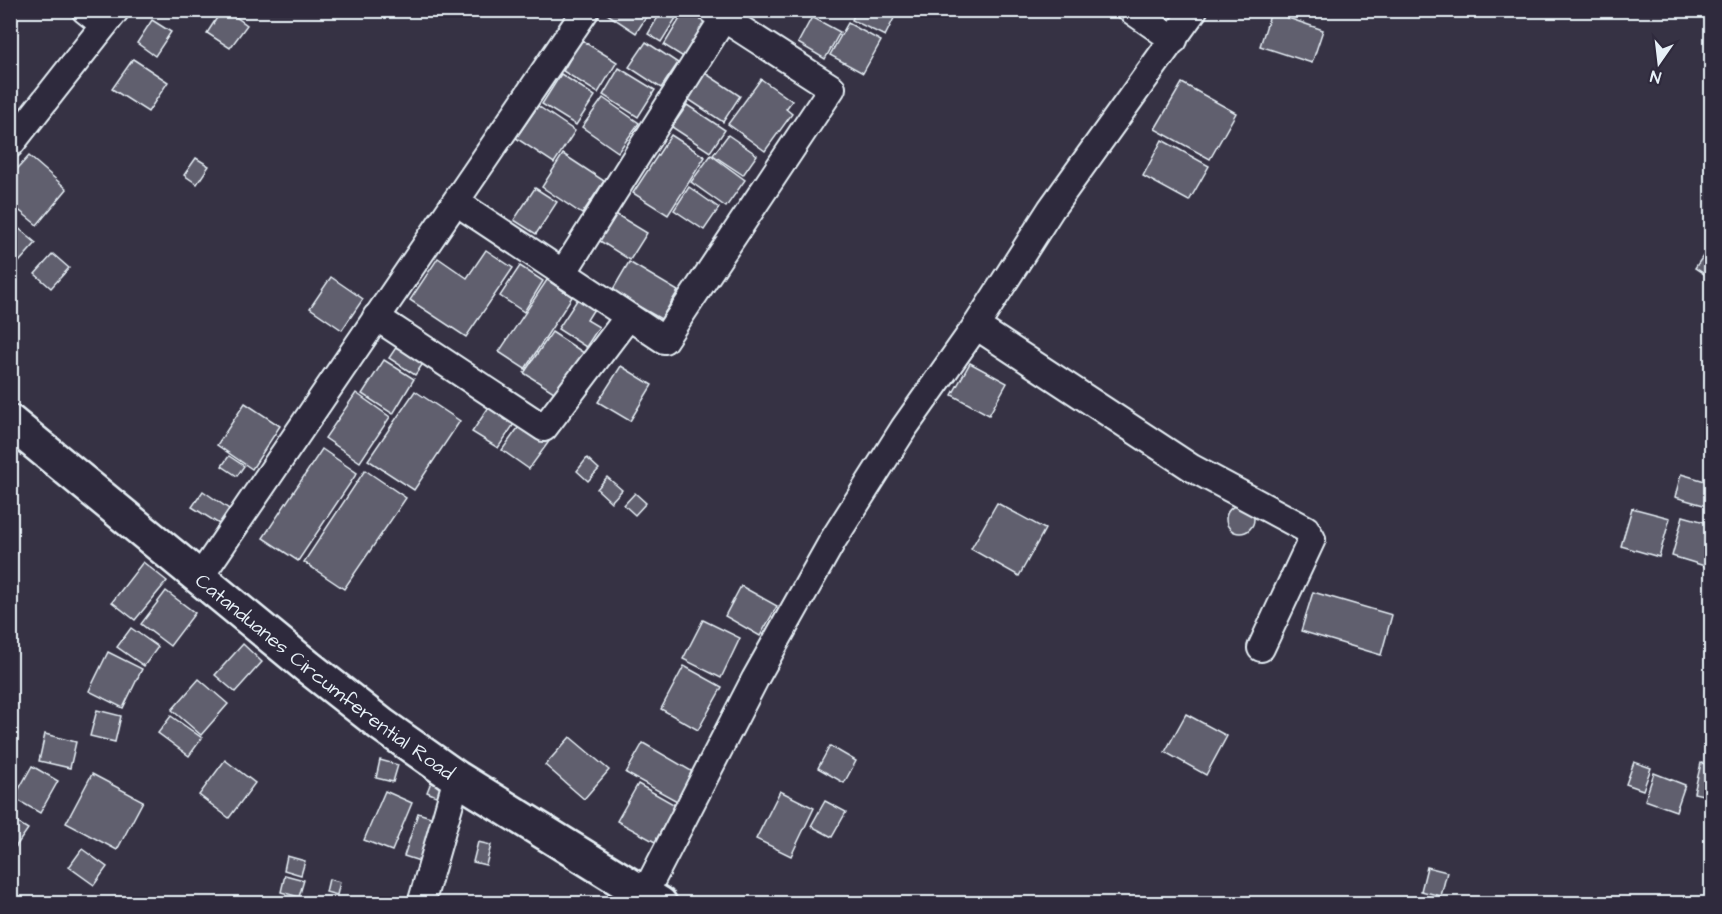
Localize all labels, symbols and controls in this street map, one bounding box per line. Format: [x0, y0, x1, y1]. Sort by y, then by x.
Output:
north arrow [1629, 33, 1689, 93]
text: N [1648, 65, 1663, 88]
street label: Catanduanes Circumferential Road [189, 567, 460, 787]

